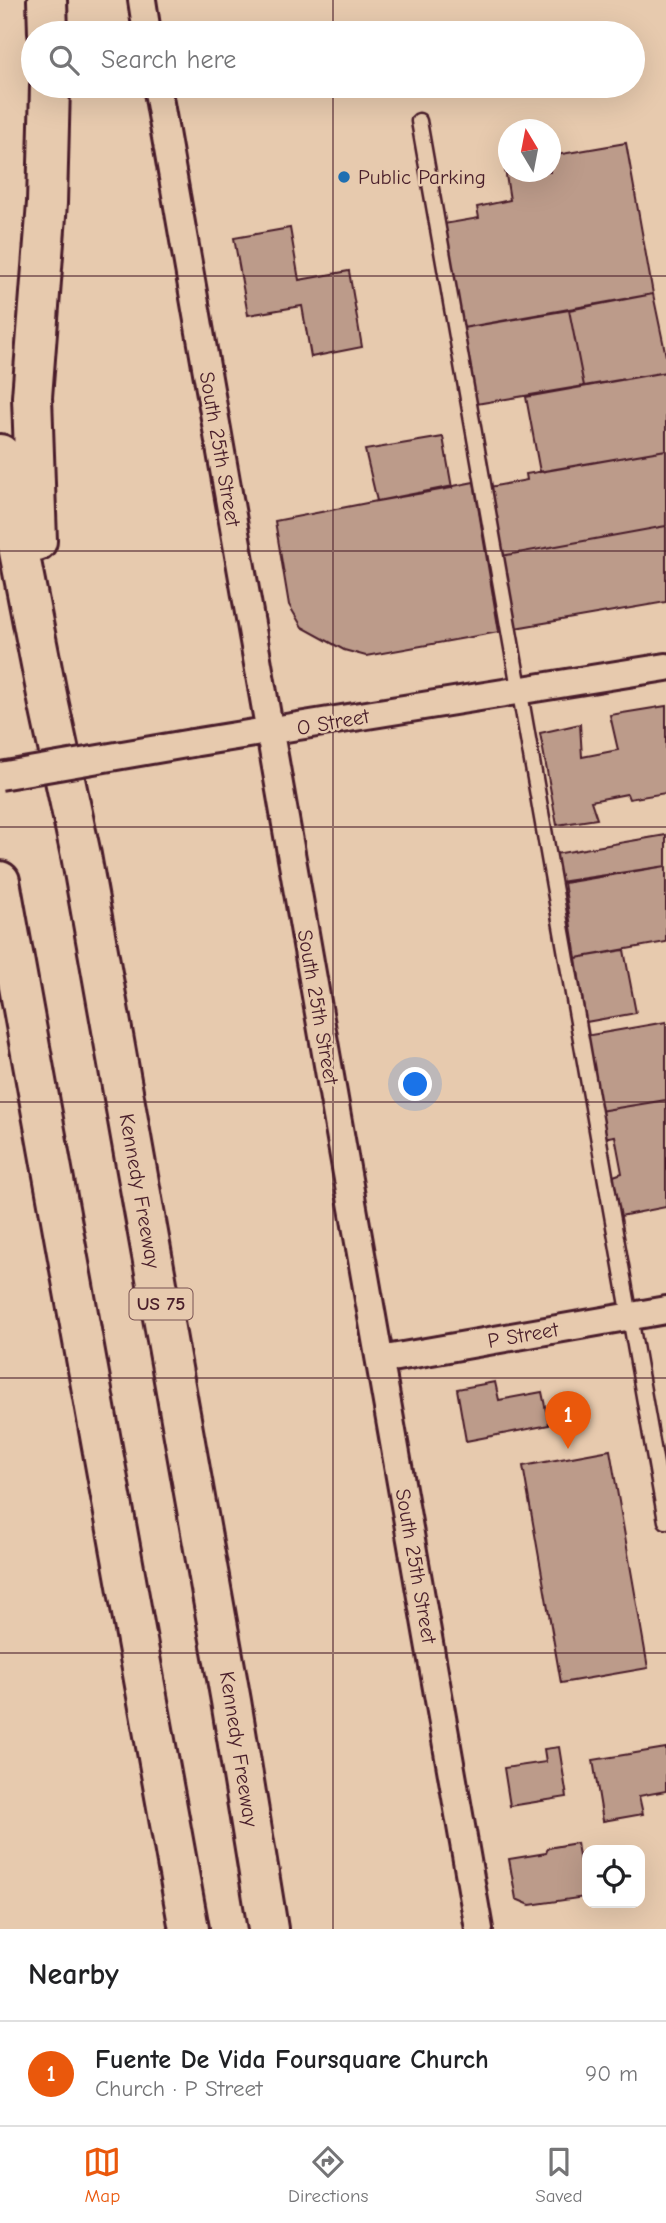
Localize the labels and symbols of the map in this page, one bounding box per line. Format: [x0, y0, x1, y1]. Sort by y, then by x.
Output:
north arrow [498, 119, 561, 182]
place label: Public Parking [358, 165, 486, 189]
marker: Public Parking [336, 169, 352, 185]
street label: South 25th Street [195, 370, 246, 529]
street label: O Street [295, 704, 372, 740]
street label: South 25th Street [293, 928, 344, 1087]
your location [398, 1067, 432, 1101]
street label: Kennedy Freeway [115, 1112, 166, 1271]
road number: US 75 [130, 1288, 192, 1320]
street label: P Street [486, 1317, 561, 1353]
pin: 1 [545, 1391, 591, 1449]
street label: South 25th Street [391, 1487, 442, 1646]
street label: Kennedy Freeway [215, 1670, 263, 1829]

